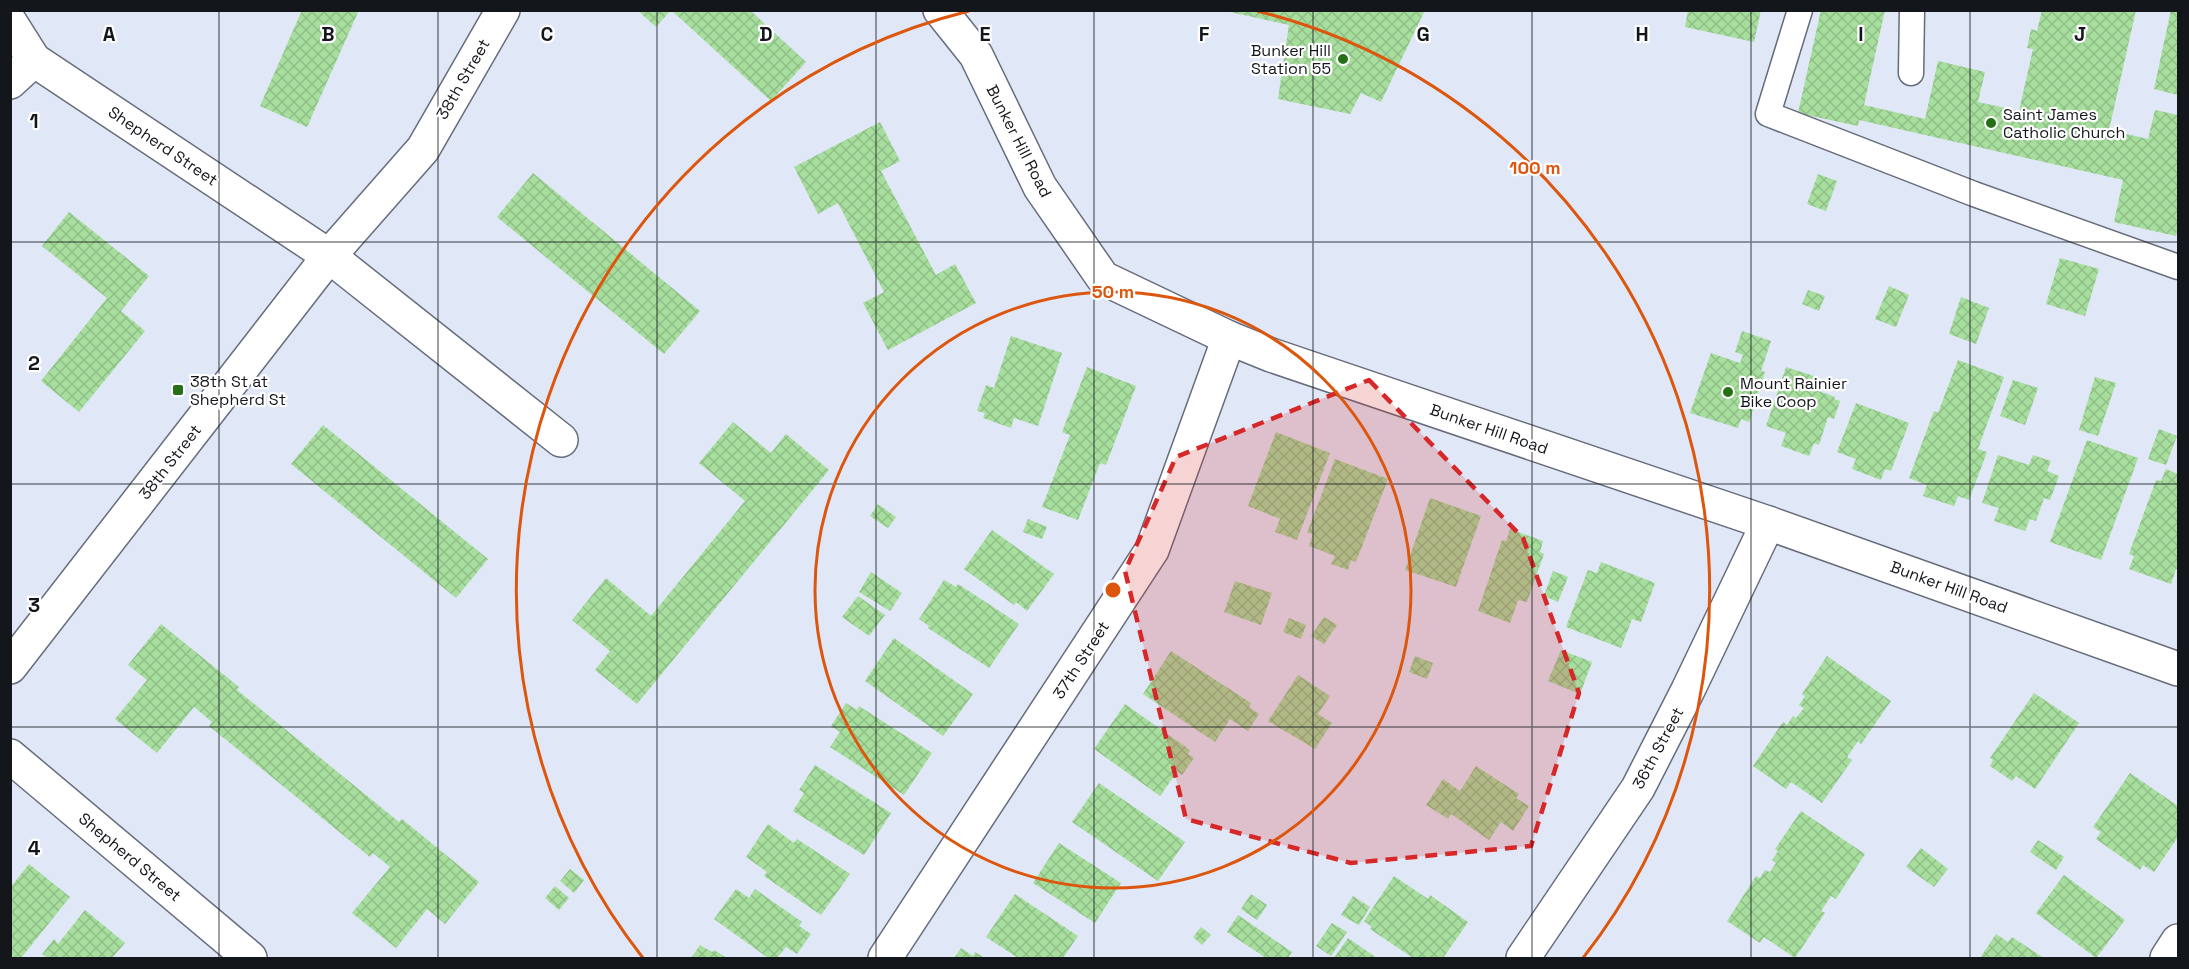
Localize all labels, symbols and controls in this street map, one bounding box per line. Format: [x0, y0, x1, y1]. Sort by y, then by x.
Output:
text: A [103, 21, 116, 47]
text: B [321, 21, 335, 47]
text: C [541, 21, 554, 47]
text: D [759, 21, 773, 47]
text: E [979, 21, 991, 47]
text: F [1199, 21, 1210, 47]
text: G [1416, 21, 1430, 47]
text: H [1635, 21, 1649, 47]
text: I [1858, 21, 1864, 47]
text: J [2074, 21, 2086, 47]
street label: 38th Street [431, 35, 495, 123]
place label: Bunker Hill Station 55 [1251, 40, 1331, 79]
marker: Bunker Hill Station 55 [1336, 52, 1350, 66]
street label: Bunker Hill Road [982, 81, 1056, 201]
street label: Shepherd Street [104, 102, 222, 190]
place label: Saint James Catholic Church [2003, 104, 2125, 143]
text: 1 [29, 108, 39, 134]
marker: Saint James Catholic Church [1984, 116, 1998, 130]
text: 100 m [1509, 156, 1561, 179]
text: 50 m [1092, 280, 1134, 303]
text: 2 [28, 350, 40, 376]
place label: 38th St at Shepherd St [190, 371, 286, 410]
place label: Mount Rainier Bike Coop [1740, 373, 1847, 412]
marker: 38th St at Shepherd St [171, 383, 185, 397]
marker: Mount Rainier Bike Coop [1721, 385, 1735, 399]
street label: Bunker Hill Road [1427, 399, 1551, 459]
street label: 38th Street [134, 420, 206, 504]
street label: Bunker Hill Road [1887, 556, 2011, 618]
centre of rings [1103, 580, 1123, 600]
text: 3 [28, 592, 40, 618]
street label: 37th Street [1048, 617, 1114, 703]
street label: 36th Street [1628, 703, 1688, 793]
street label: Shepherd Street [74, 808, 186, 906]
text: 4 [28, 835, 41, 861]

